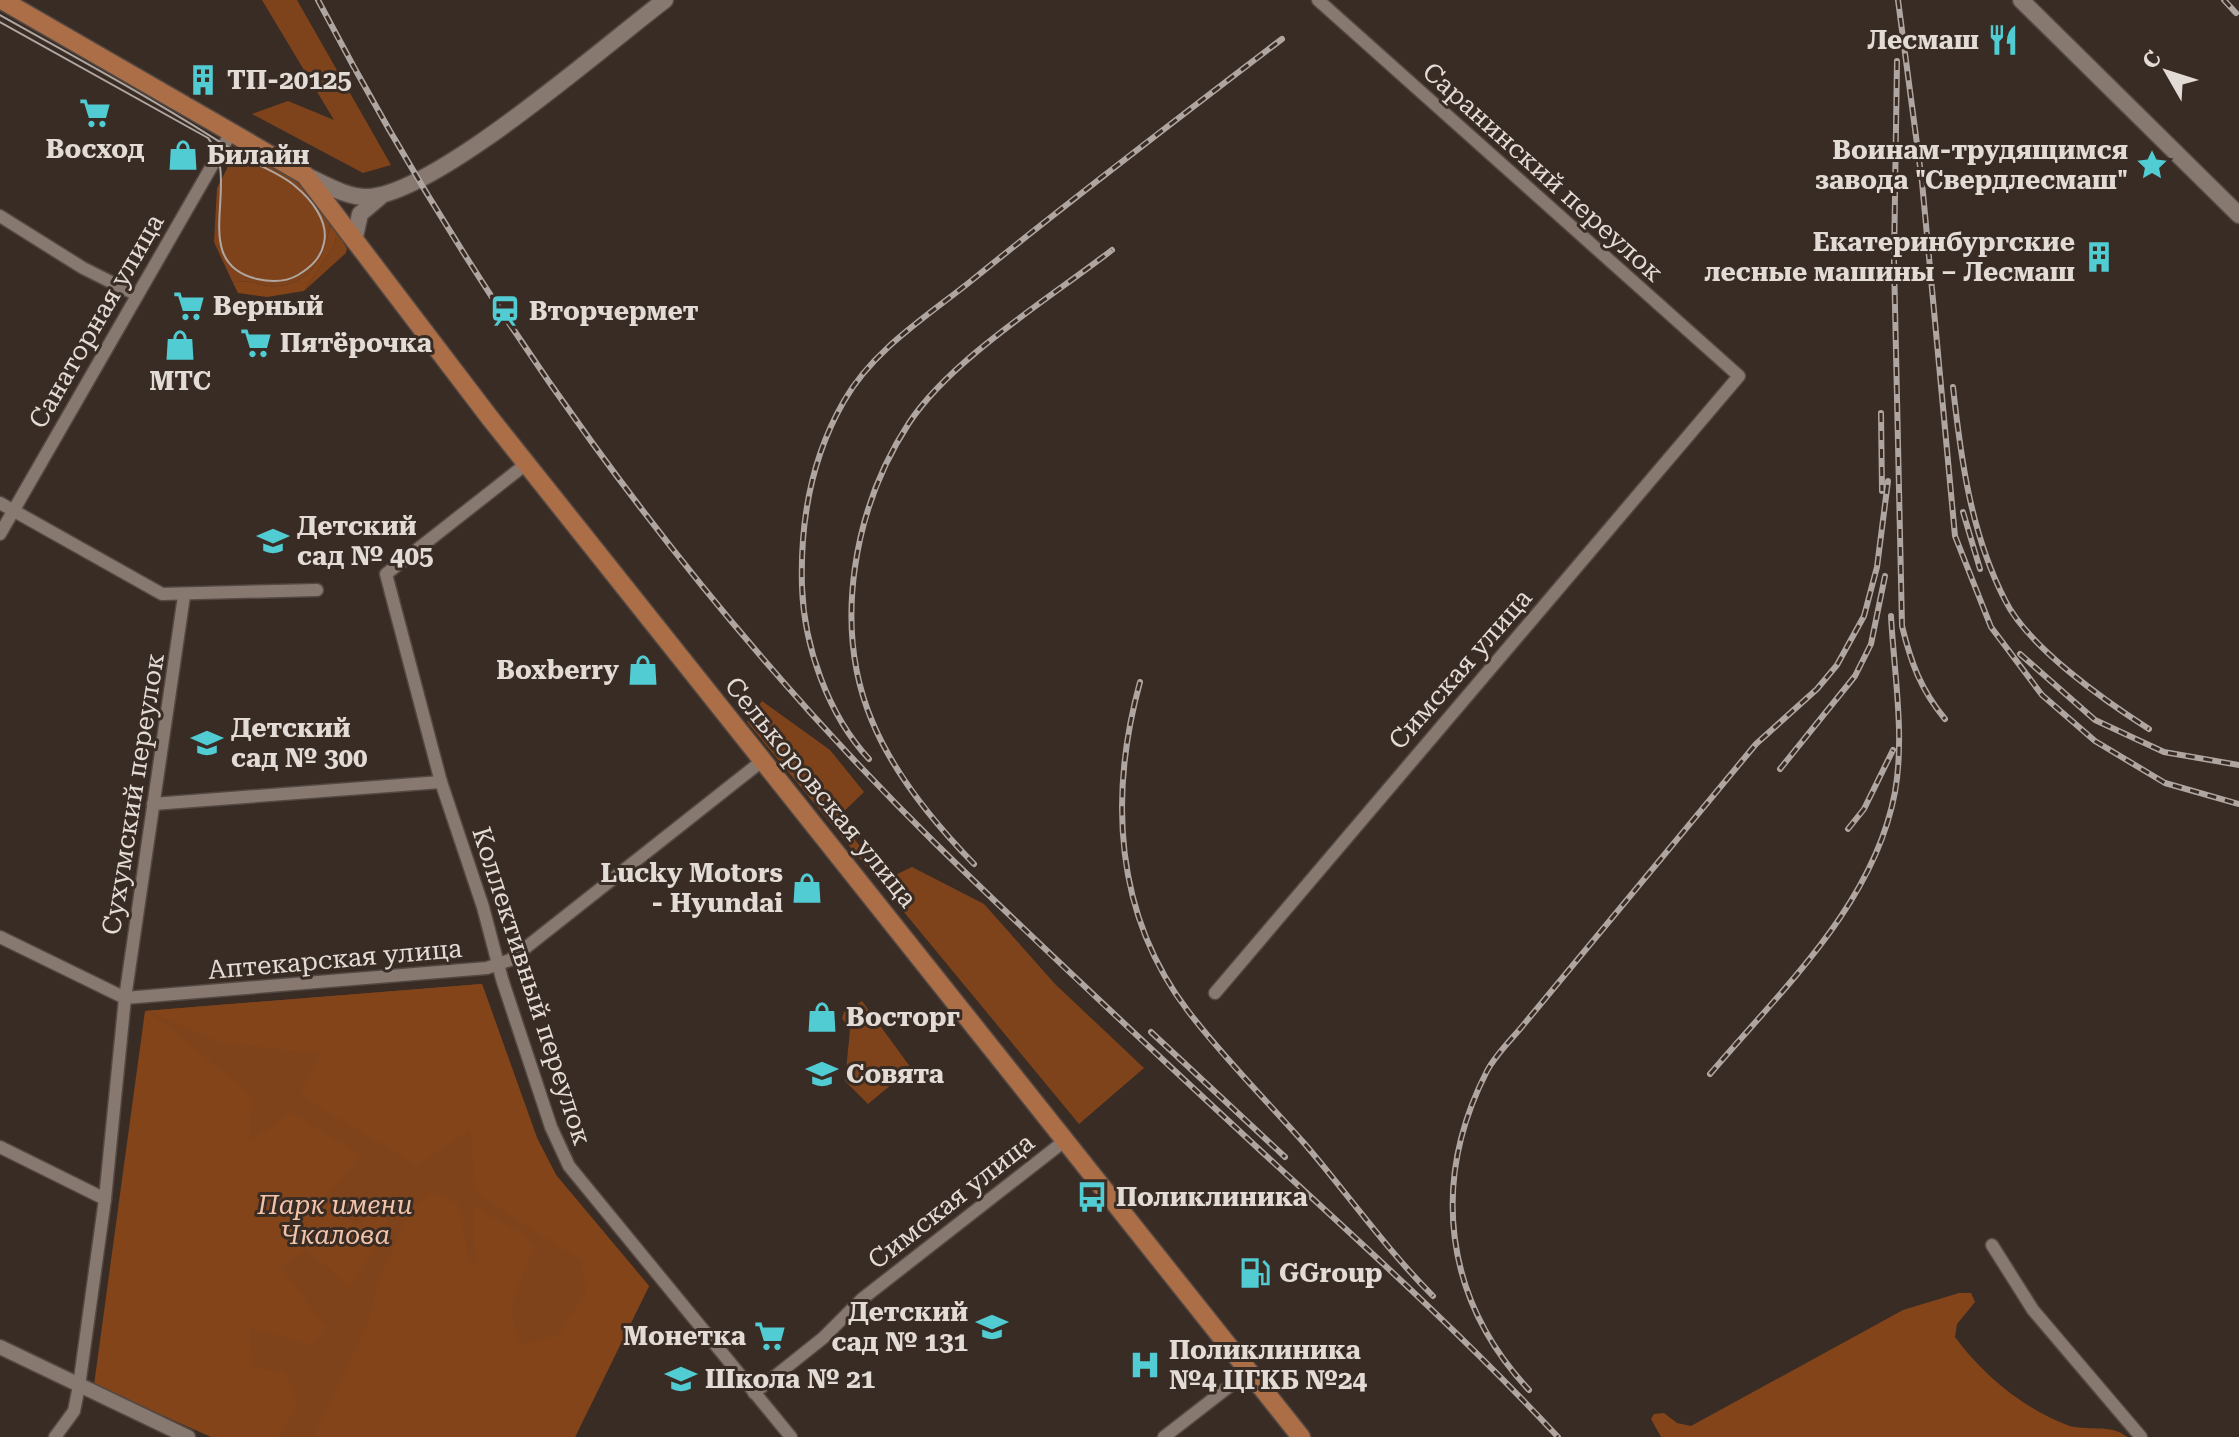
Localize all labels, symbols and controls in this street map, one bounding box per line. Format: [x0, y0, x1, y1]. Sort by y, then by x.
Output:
restaurant icon: Лесмаш [1986, 23, 2020, 57]
place label: Лесмаш [1867, 25, 1979, 55]
north arrow [2127, 32, 2207, 112]
text: С [2137, 46, 2166, 74]
street label: Саранинский переулок [1417, 56, 1669, 288]
building icon: ТП-20125 [186, 63, 220, 97]
place label: ТП-20125 [227, 65, 352, 95]
supermarket icon: Восход [78, 96, 112, 130]
place label: Восход [46, 134, 145, 164]
place label: Воинам-трудящимся завода "Свердлесмаш" [1815, 135, 2128, 195]
shop icon: Билайн [166, 138, 200, 172]
place label: Билайн [207, 140, 310, 170]
place icon: Воинам-трудящимся завода "Свердлесмаш" [2135, 148, 2169, 182]
street label: Санаторная улица [22, 208, 170, 434]
place label: Екатеринбургские лесные машины – Лесмаш [1704, 227, 2075, 287]
building icon: Екатеринбургские лесные машины – Лесмаш [2082, 240, 2116, 274]
supermarket icon: Верный [172, 289, 206, 323]
place label: Верный [213, 291, 324, 321]
station icon: Вторчермет [488, 294, 522, 328]
place label: Вторчермет [529, 296, 699, 326]
supermarket icon: Пятёрочка [239, 326, 273, 360]
shop icon: МТС [163, 328, 197, 362]
place label: Пятёрочка [280, 328, 432, 358]
place label: МТС [149, 366, 211, 396]
place label: Детский сад № 405 [297, 511, 434, 571]
school or university icon: Детский сад № 405 [256, 524, 290, 558]
street label: Симская улица [1382, 583, 1538, 755]
street label: Сухумский переулок [96, 651, 170, 937]
shop icon: Boxberry [626, 653, 660, 687]
place label: Boxberry [496, 655, 619, 685]
street label: Селькоровская улица [719, 671, 923, 913]
place label: Детский сад № 300 [231, 713, 368, 773]
school or university icon: Детский сад № 300 [190, 726, 224, 760]
street label: Коллективный переулок [466, 823, 598, 1149]
place label: Lucky Motors - Hyundai [601, 858, 783, 918]
shop icon: Lucky Motors - Hyundai [790, 871, 824, 905]
street label: Аптекарская улица [207, 933, 463, 985]
shop icon: Восторг [805, 1000, 839, 1034]
place label: Восторг [846, 1002, 960, 1032]
school or university icon: Совята [805, 1057, 839, 1091]
place label: Совята [846, 1059, 944, 1089]
street label: Симская улица [862, 1127, 1040, 1275]
bus stop icon: Поликлиника [1075, 1180, 1109, 1214]
place label: Поликлиника [1116, 1182, 1308, 1212]
park label: Парк имени Чкалова [257, 1190, 412, 1250]
fuel station icon: GGroup [1238, 1256, 1272, 1290]
place label: GGroup [1279, 1258, 1383, 1288]
place label: Детский сад № 131 [831, 1297, 968, 1357]
school or university icon: Детский сад № 131 [975, 1310, 1009, 1344]
supermarket icon: Монетка [753, 1319, 787, 1353]
place label: Монетка [623, 1321, 746, 1351]
place label: Поликлиника №4 ЦГКБ №24 [1169, 1335, 1367, 1395]
hospital icon: Поликлиника №4 ЦГКБ №24 [1128, 1348, 1162, 1382]
school or university icon: Школа № 21 [664, 1362, 698, 1396]
place label: Школа № 21 [705, 1364, 875, 1394]

